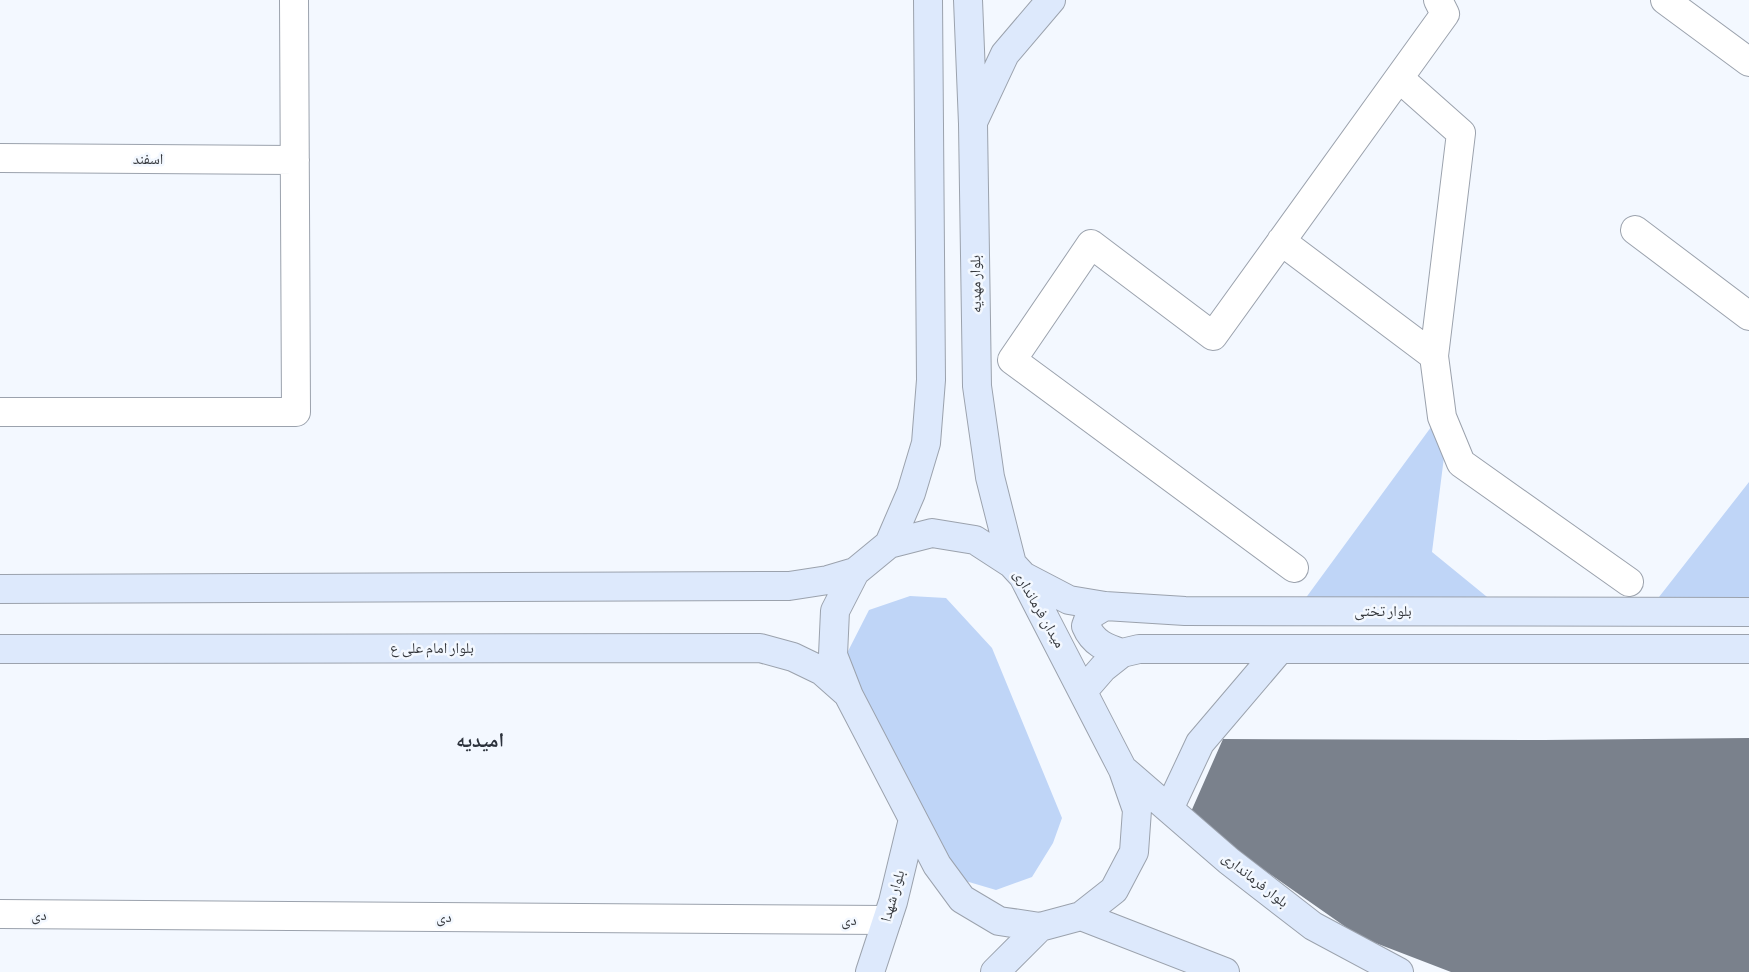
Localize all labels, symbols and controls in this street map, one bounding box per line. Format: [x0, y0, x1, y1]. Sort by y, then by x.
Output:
street label: اسفند [133, 152, 163, 167]
street label: بلوار مهدیه [968, 255, 985, 313]
street label: میدان فرمانداری [1009, 568, 1067, 652]
street label: بلوار تختی [1354, 604, 1412, 621]
street label: بلوار امام علی ع [390, 641, 474, 658]
district label: امیدیه [456, 731, 504, 752]
street label: بلوار فرمانداری [1218, 850, 1291, 912]
street label: بلوار شهدا [878, 868, 908, 924]
street label: دی [31, 908, 47, 925]
street label: دی [436, 910, 452, 927]
street label: دی [841, 913, 857, 930]

